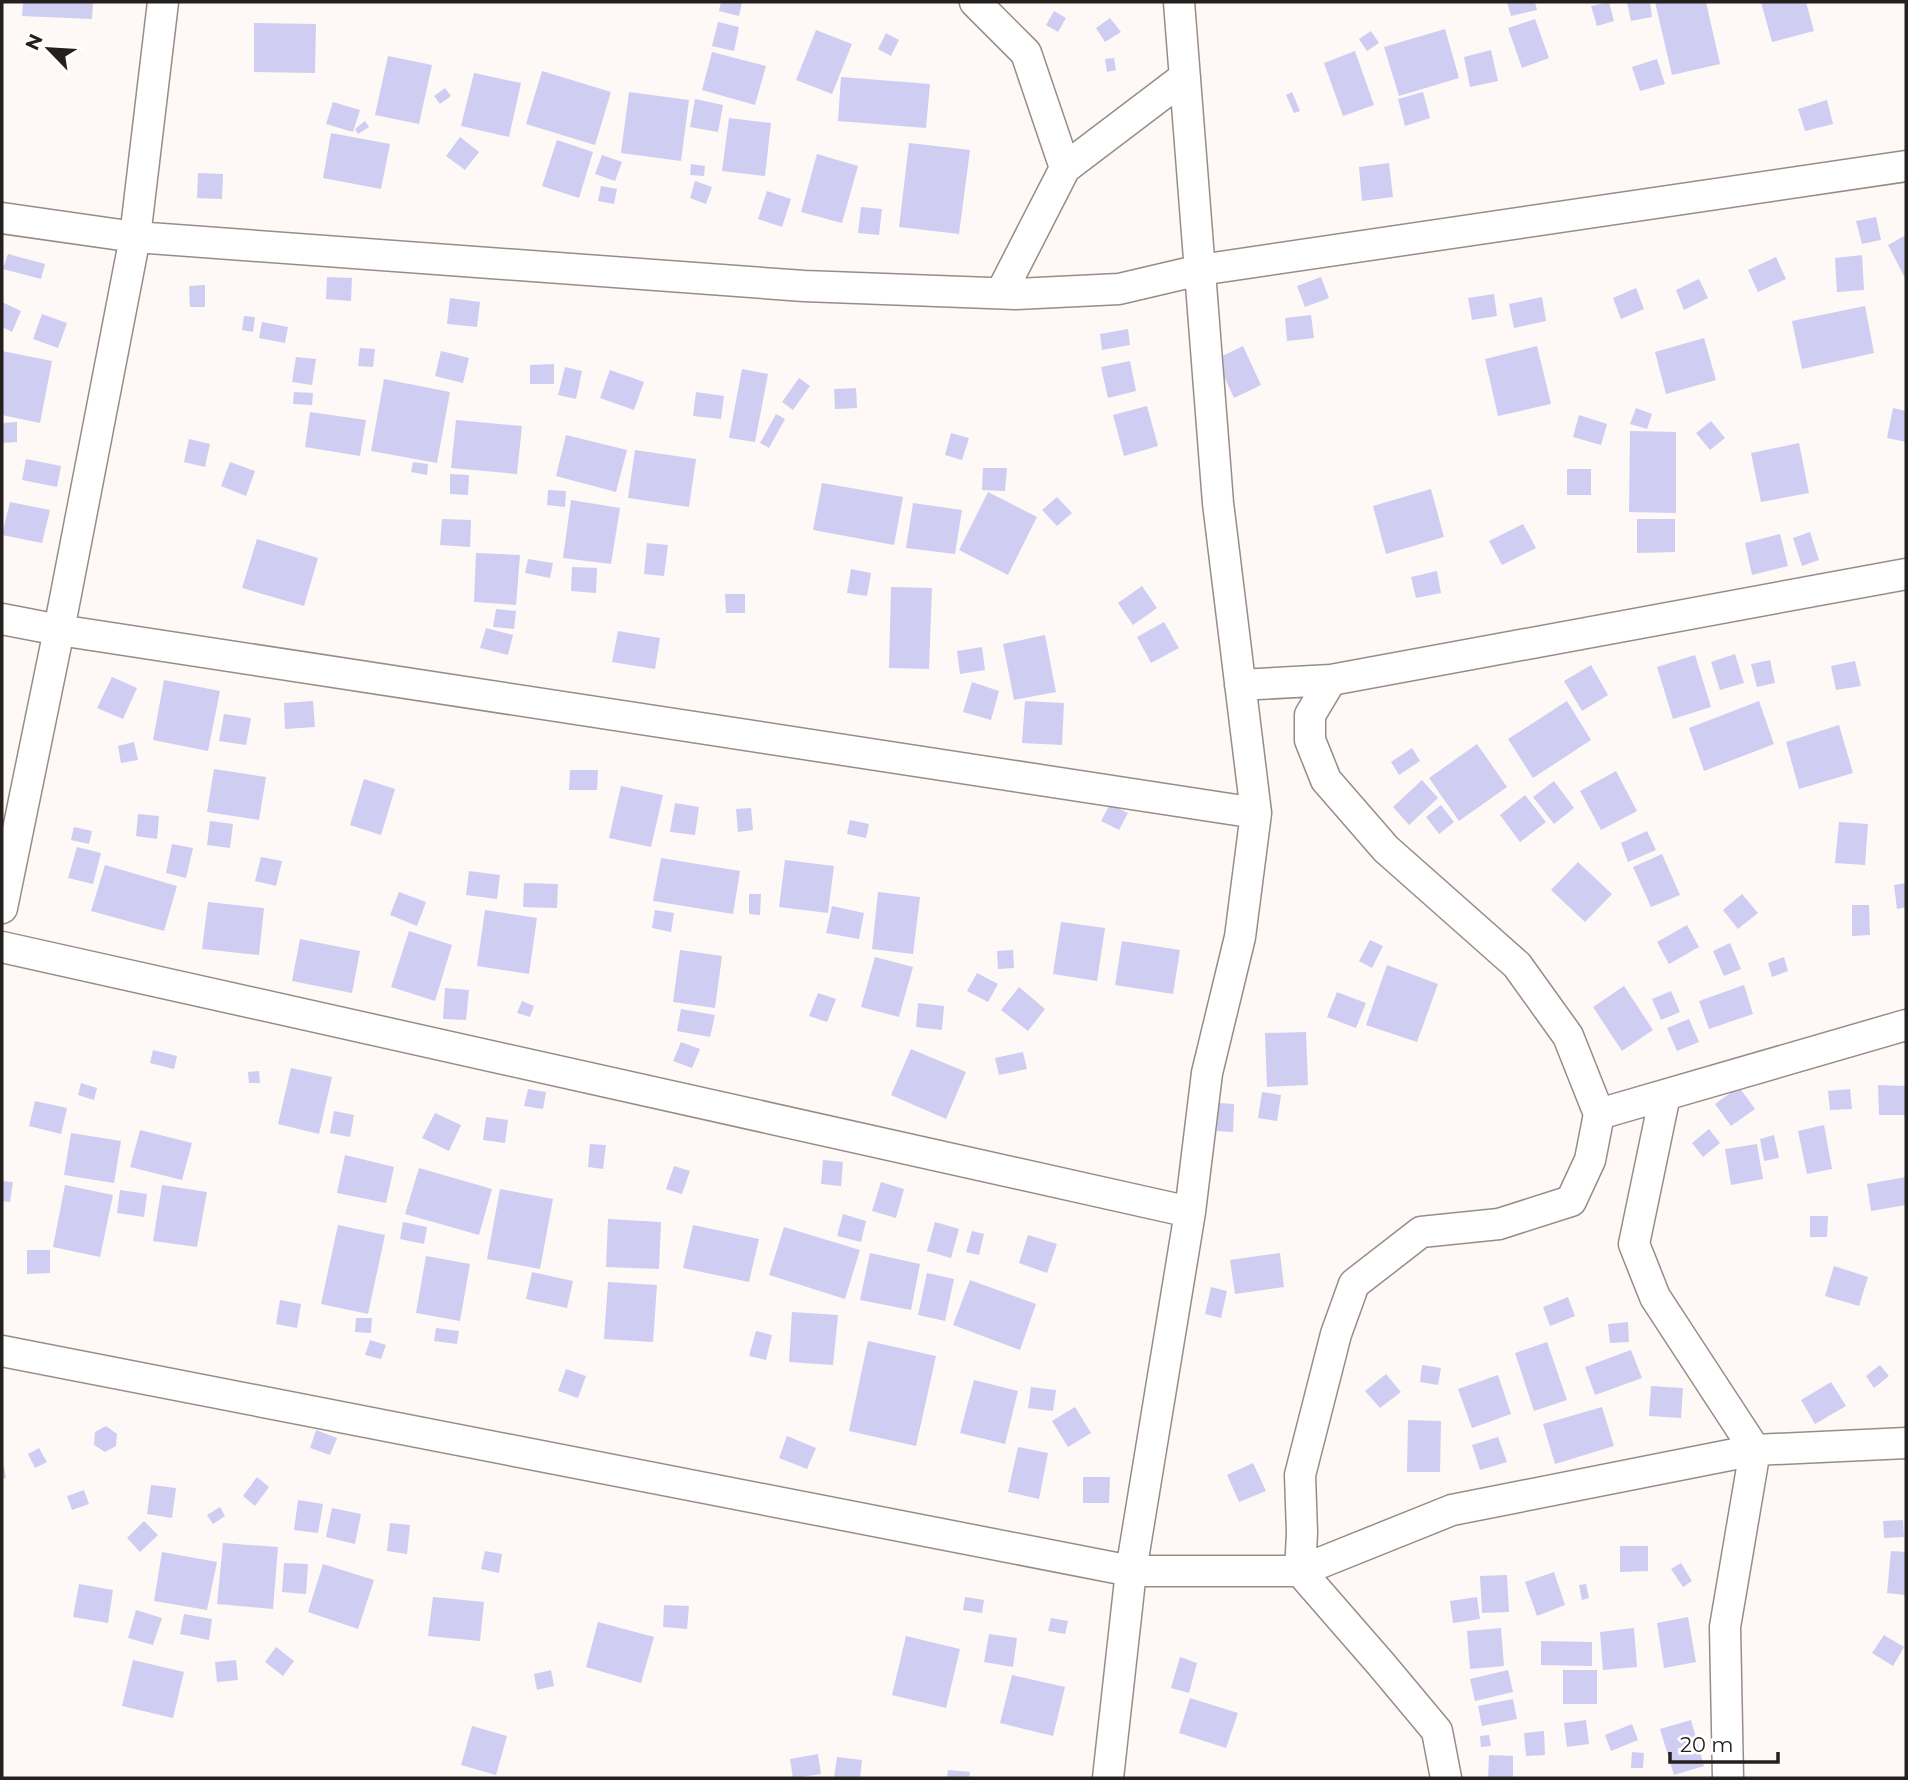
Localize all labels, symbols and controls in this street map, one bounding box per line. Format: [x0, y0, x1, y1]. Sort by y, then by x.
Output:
north arrow [14, 14, 84, 84]
text: N [20, 30, 48, 54]
scale bar [1670, 1720, 1778, 1764]
text: 20 m [1680, 1732, 1734, 1757]

